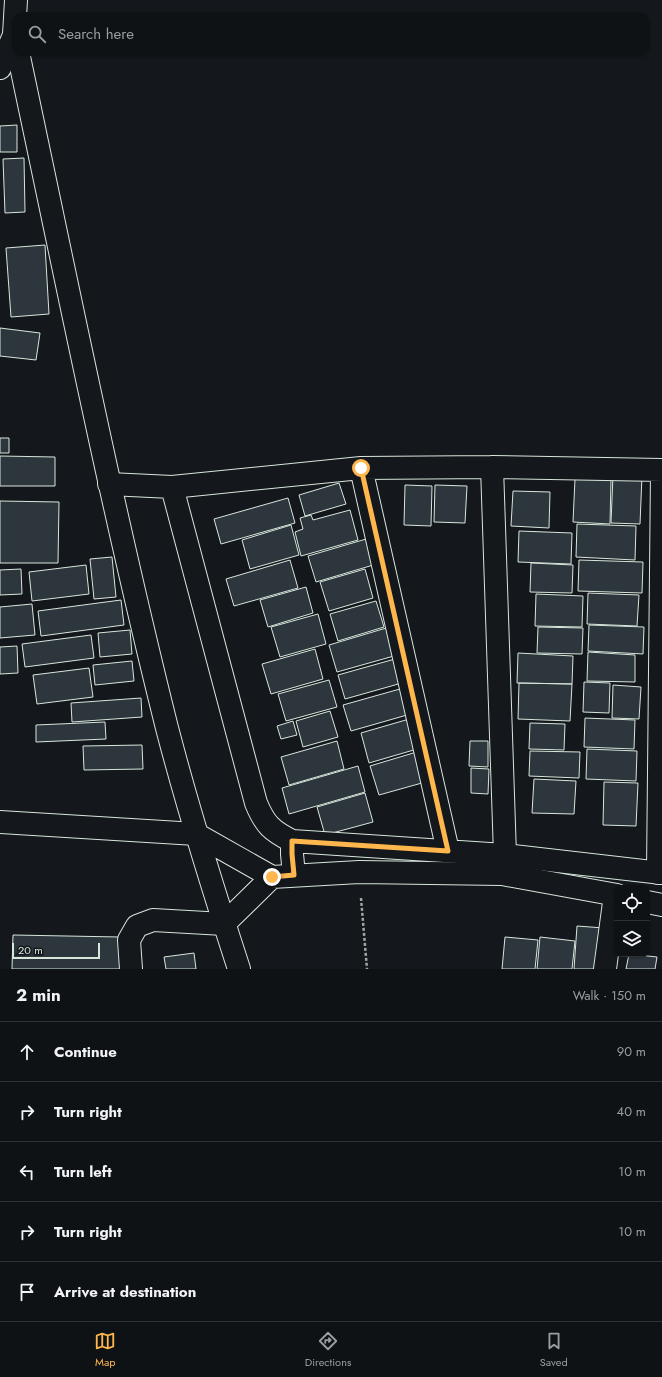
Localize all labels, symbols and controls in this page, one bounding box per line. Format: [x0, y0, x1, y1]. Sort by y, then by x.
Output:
search box [12, 12, 650, 56]
icon: search [26, 23, 48, 45]
text: Search here [58, 23, 134, 45]
route start [352, 459, 370, 477]
route end [263, 868, 281, 886]
map controls [614, 885, 650, 957]
button: locate [614, 885, 650, 921]
button: layers [614, 921, 650, 957]
scale bar [12, 941, 100, 960]
text: 20 m [18, 942, 43, 958]
text: 2 min [16, 983, 61, 1007]
text: Walk · 150 m [573, 986, 646, 1005]
icon: ahead [16, 1041, 38, 1063]
text: Continue [54, 1041, 117, 1063]
text: 90 m [617, 1042, 646, 1061]
icon: right [16, 1101, 38, 1123]
text: Turn right [54, 1101, 122, 1123]
text: 40 m [617, 1102, 646, 1121]
icon: left [16, 1161, 38, 1183]
text: Turn left [54, 1161, 112, 1183]
text: 10 m [618, 1162, 646, 1181]
icon: right [16, 1221, 38, 1243]
text: Turn right [54, 1221, 122, 1243]
text: 10 m [618, 1222, 646, 1241]
icon: arrive [16, 1281, 38, 1303]
text: Arrive at destination [54, 1281, 196, 1303]
tab: Map [94, 1330, 116, 1370]
tab: Directions [305, 1330, 351, 1370]
tab: Saved [540, 1330, 568, 1370]

